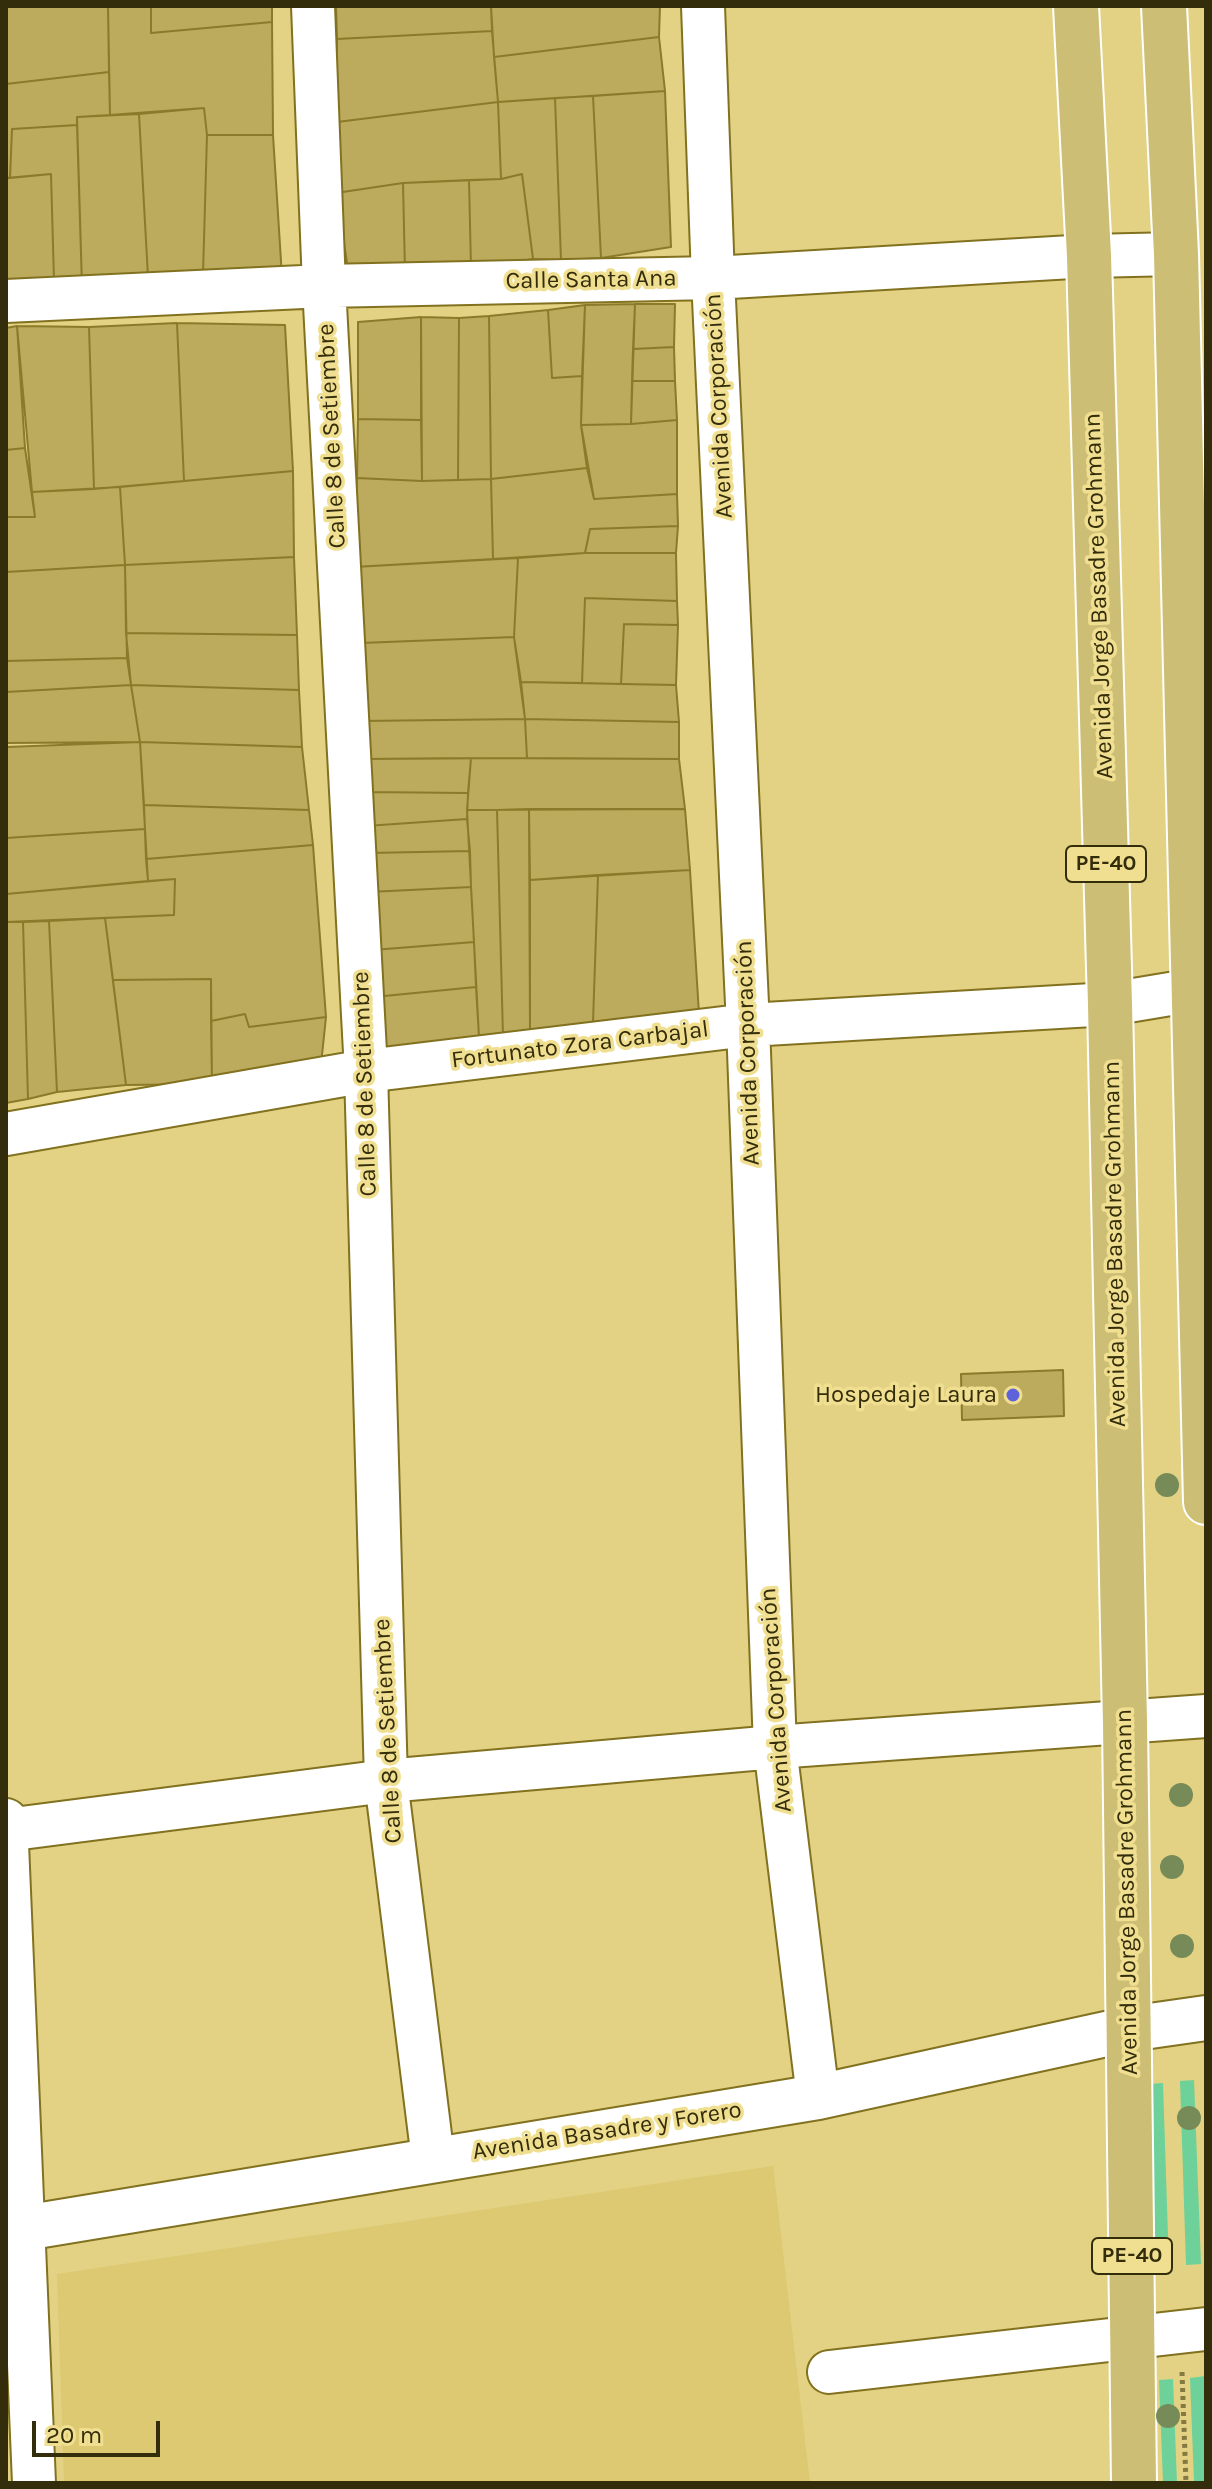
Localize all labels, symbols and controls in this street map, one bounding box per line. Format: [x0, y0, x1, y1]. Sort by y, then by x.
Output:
street label: Calle Santa Ana [505, 264, 677, 296]
street label: Avenida Corporación [699, 293, 739, 519]
street label: Calle 8 de Setiembre [312, 323, 352, 549]
street label: Avenida Jorge Basadre Grohmann [1078, 412, 1120, 780]
road number: PE-40 [1066, 846, 1146, 882]
street label: Avenida Corporación [730, 940, 766, 1166]
street label: Calle 8 de Setiembre [347, 971, 383, 1197]
street label: Fortunato Zora Carbajal [450, 1015, 710, 1075]
street label: Avenida Jorge Basadre Grohmann [1097, 1061, 1133, 1427]
place label: Hospedaje Laura [815, 1381, 997, 1409]
marker: Hospedaje Laura [1004, 1386, 1022, 1404]
street label: Avenida Corporación [754, 1587, 798, 1813]
street label: Calle 8 de Setiembre [368, 1618, 408, 1844]
street label: Avenida Jorge Basadre Grohmann [1109, 1709, 1145, 2075]
street label: Avenida Basadre y Forero [470, 2096, 744, 2166]
road number: PE-40 [1092, 2238, 1172, 2274]
scale bar [36, 2405, 164, 2455]
text: 20 m [46, 2421, 102, 2449]

